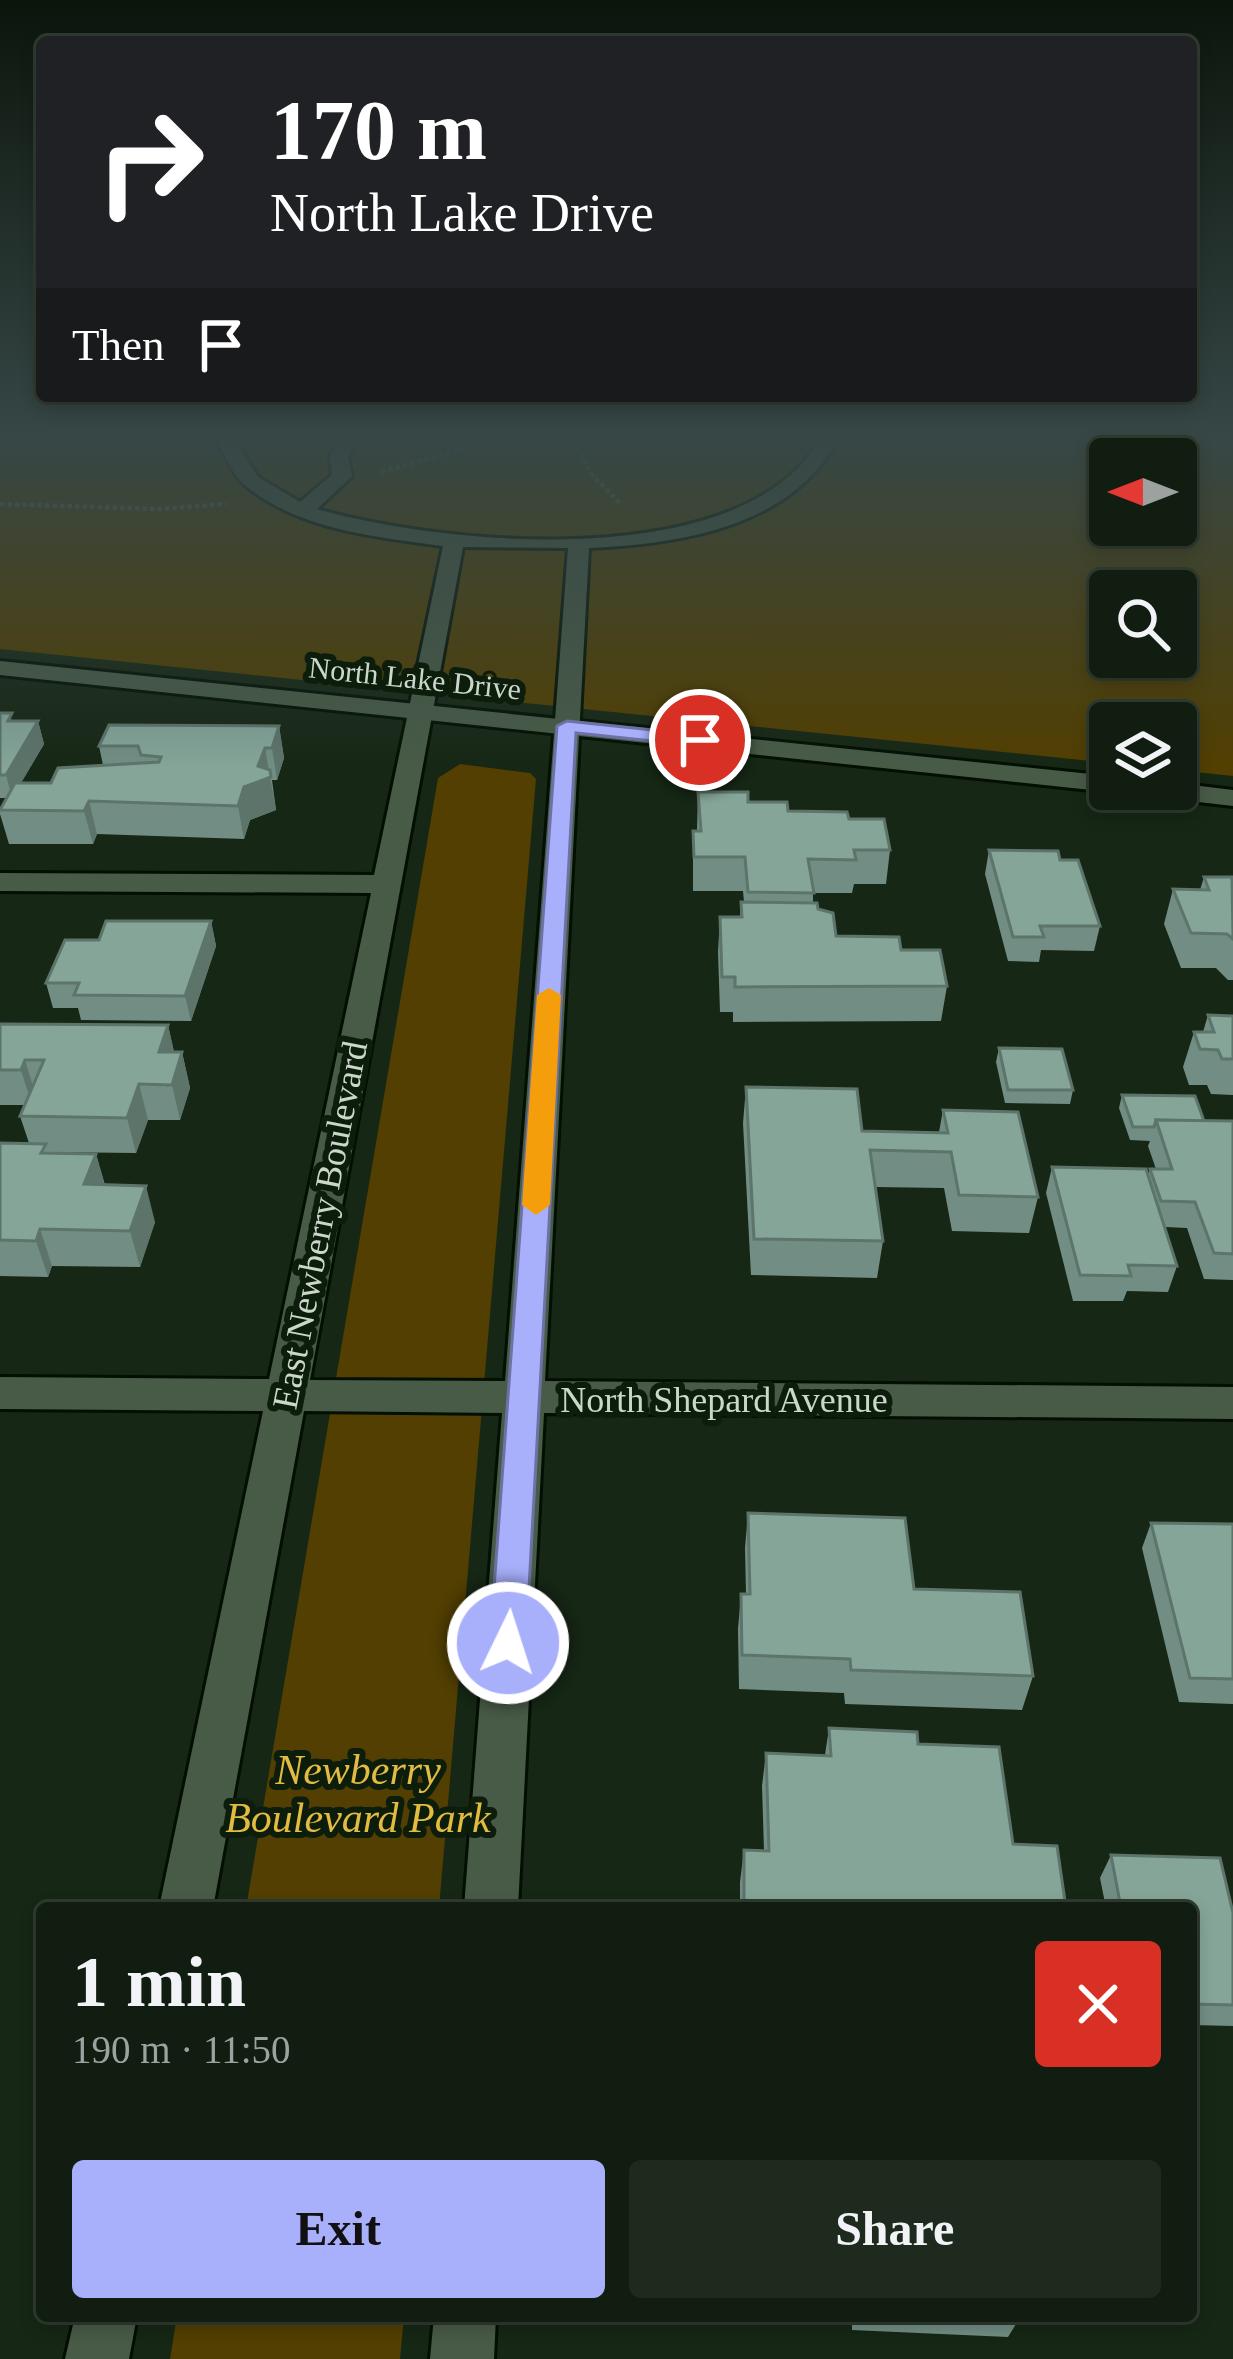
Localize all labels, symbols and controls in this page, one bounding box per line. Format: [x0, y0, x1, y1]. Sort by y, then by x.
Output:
icon: right [72, 84, 228, 240]
text: 170 m [270, 84, 487, 177]
text: North Lake Drive [270, 183, 654, 243]
icon: arrive [188, 312, 254, 378]
text: Then [72, 320, 164, 370]
north arrow [1089, 438, 1197, 546]
map controls [1089, 438, 1197, 810]
button: search [1089, 570, 1197, 678]
street label: North Lake Drive [307, 650, 523, 706]
pin [649, 689, 751, 791]
button: layers [1089, 702, 1197, 810]
icon: arrive [667, 707, 733, 773]
street label: East Newberry Boulevard [265, 1038, 375, 1412]
street label: North Shepard Avenue [560, 1380, 888, 1420]
position arrow [445, 1580, 571, 1706]
park label: Newberry Boulevard Park [225, 1747, 492, 1841]
button: close [1035, 1941, 1161, 2067]
text: 1 min [72, 1942, 246, 2022]
text: 190 m · 11:50 [72, 2028, 290, 2071]
button: Exit [72, 2160, 605, 2298]
button: Share [629, 2160, 1161, 2298]

